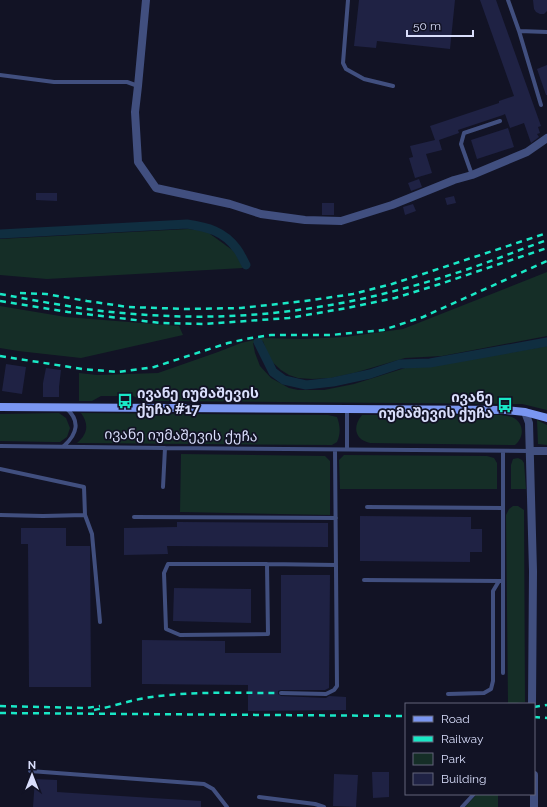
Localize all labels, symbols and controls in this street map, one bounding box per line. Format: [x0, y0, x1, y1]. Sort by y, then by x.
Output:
scale bar [407, 12, 473, 38]
text: 50 m [413, 19, 441, 33]
place label: ივანე იუმაშევის ქუჩა #17 [137, 385, 259, 418]
place label: ივანე იუმაშევის ქუჩა [379, 389, 493, 422]
bus stop icon: ივანე იუმაშევის ქუჩა #17 [116, 392, 134, 410]
bus stop icon: ივანე იუმაშევის ქუჩა [496, 396, 514, 414]
street label: ივანე იუმაშევის ქუჩა [104, 426, 258, 445]
legend [405, 703, 535, 795]
text: Road [441, 712, 470, 726]
text: Railway [441, 732, 484, 746]
text: Park [441, 752, 466, 766]
north arrow [12, 755, 52, 795]
text: N [28, 759, 36, 772]
text: Building [441, 772, 487, 786]

